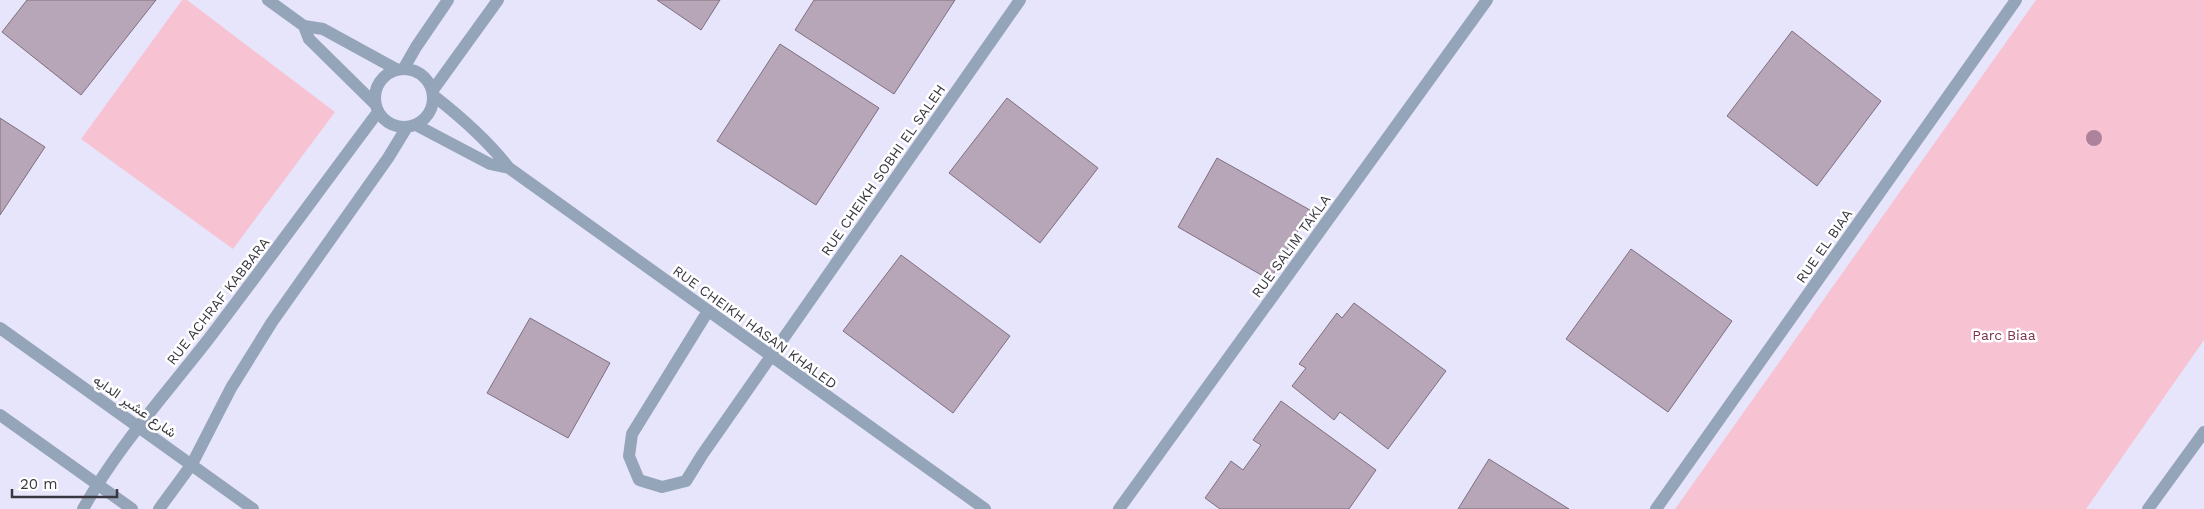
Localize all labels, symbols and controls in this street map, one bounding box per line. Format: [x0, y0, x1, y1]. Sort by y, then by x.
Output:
street label: RUE CHEIKH SOBHI EL SALEH [818, 81, 948, 259]
street label: RUE SALIM TAKLA [1248, 191, 1334, 301]
street label: RUE EL BIAA [1793, 206, 1855, 286]
street label: RUE ACHRAF KABBARA [163, 234, 273, 368]
street label: RUE CHEIKH HASAN KHALED [670, 262, 840, 392]
park label: Parc Biaa [1972, 327, 2036, 343]
street label: شارع عشير الدايه [89, 372, 179, 443]
scale bar [12, 466, 118, 498]
text: 20 m [20, 475, 58, 493]

